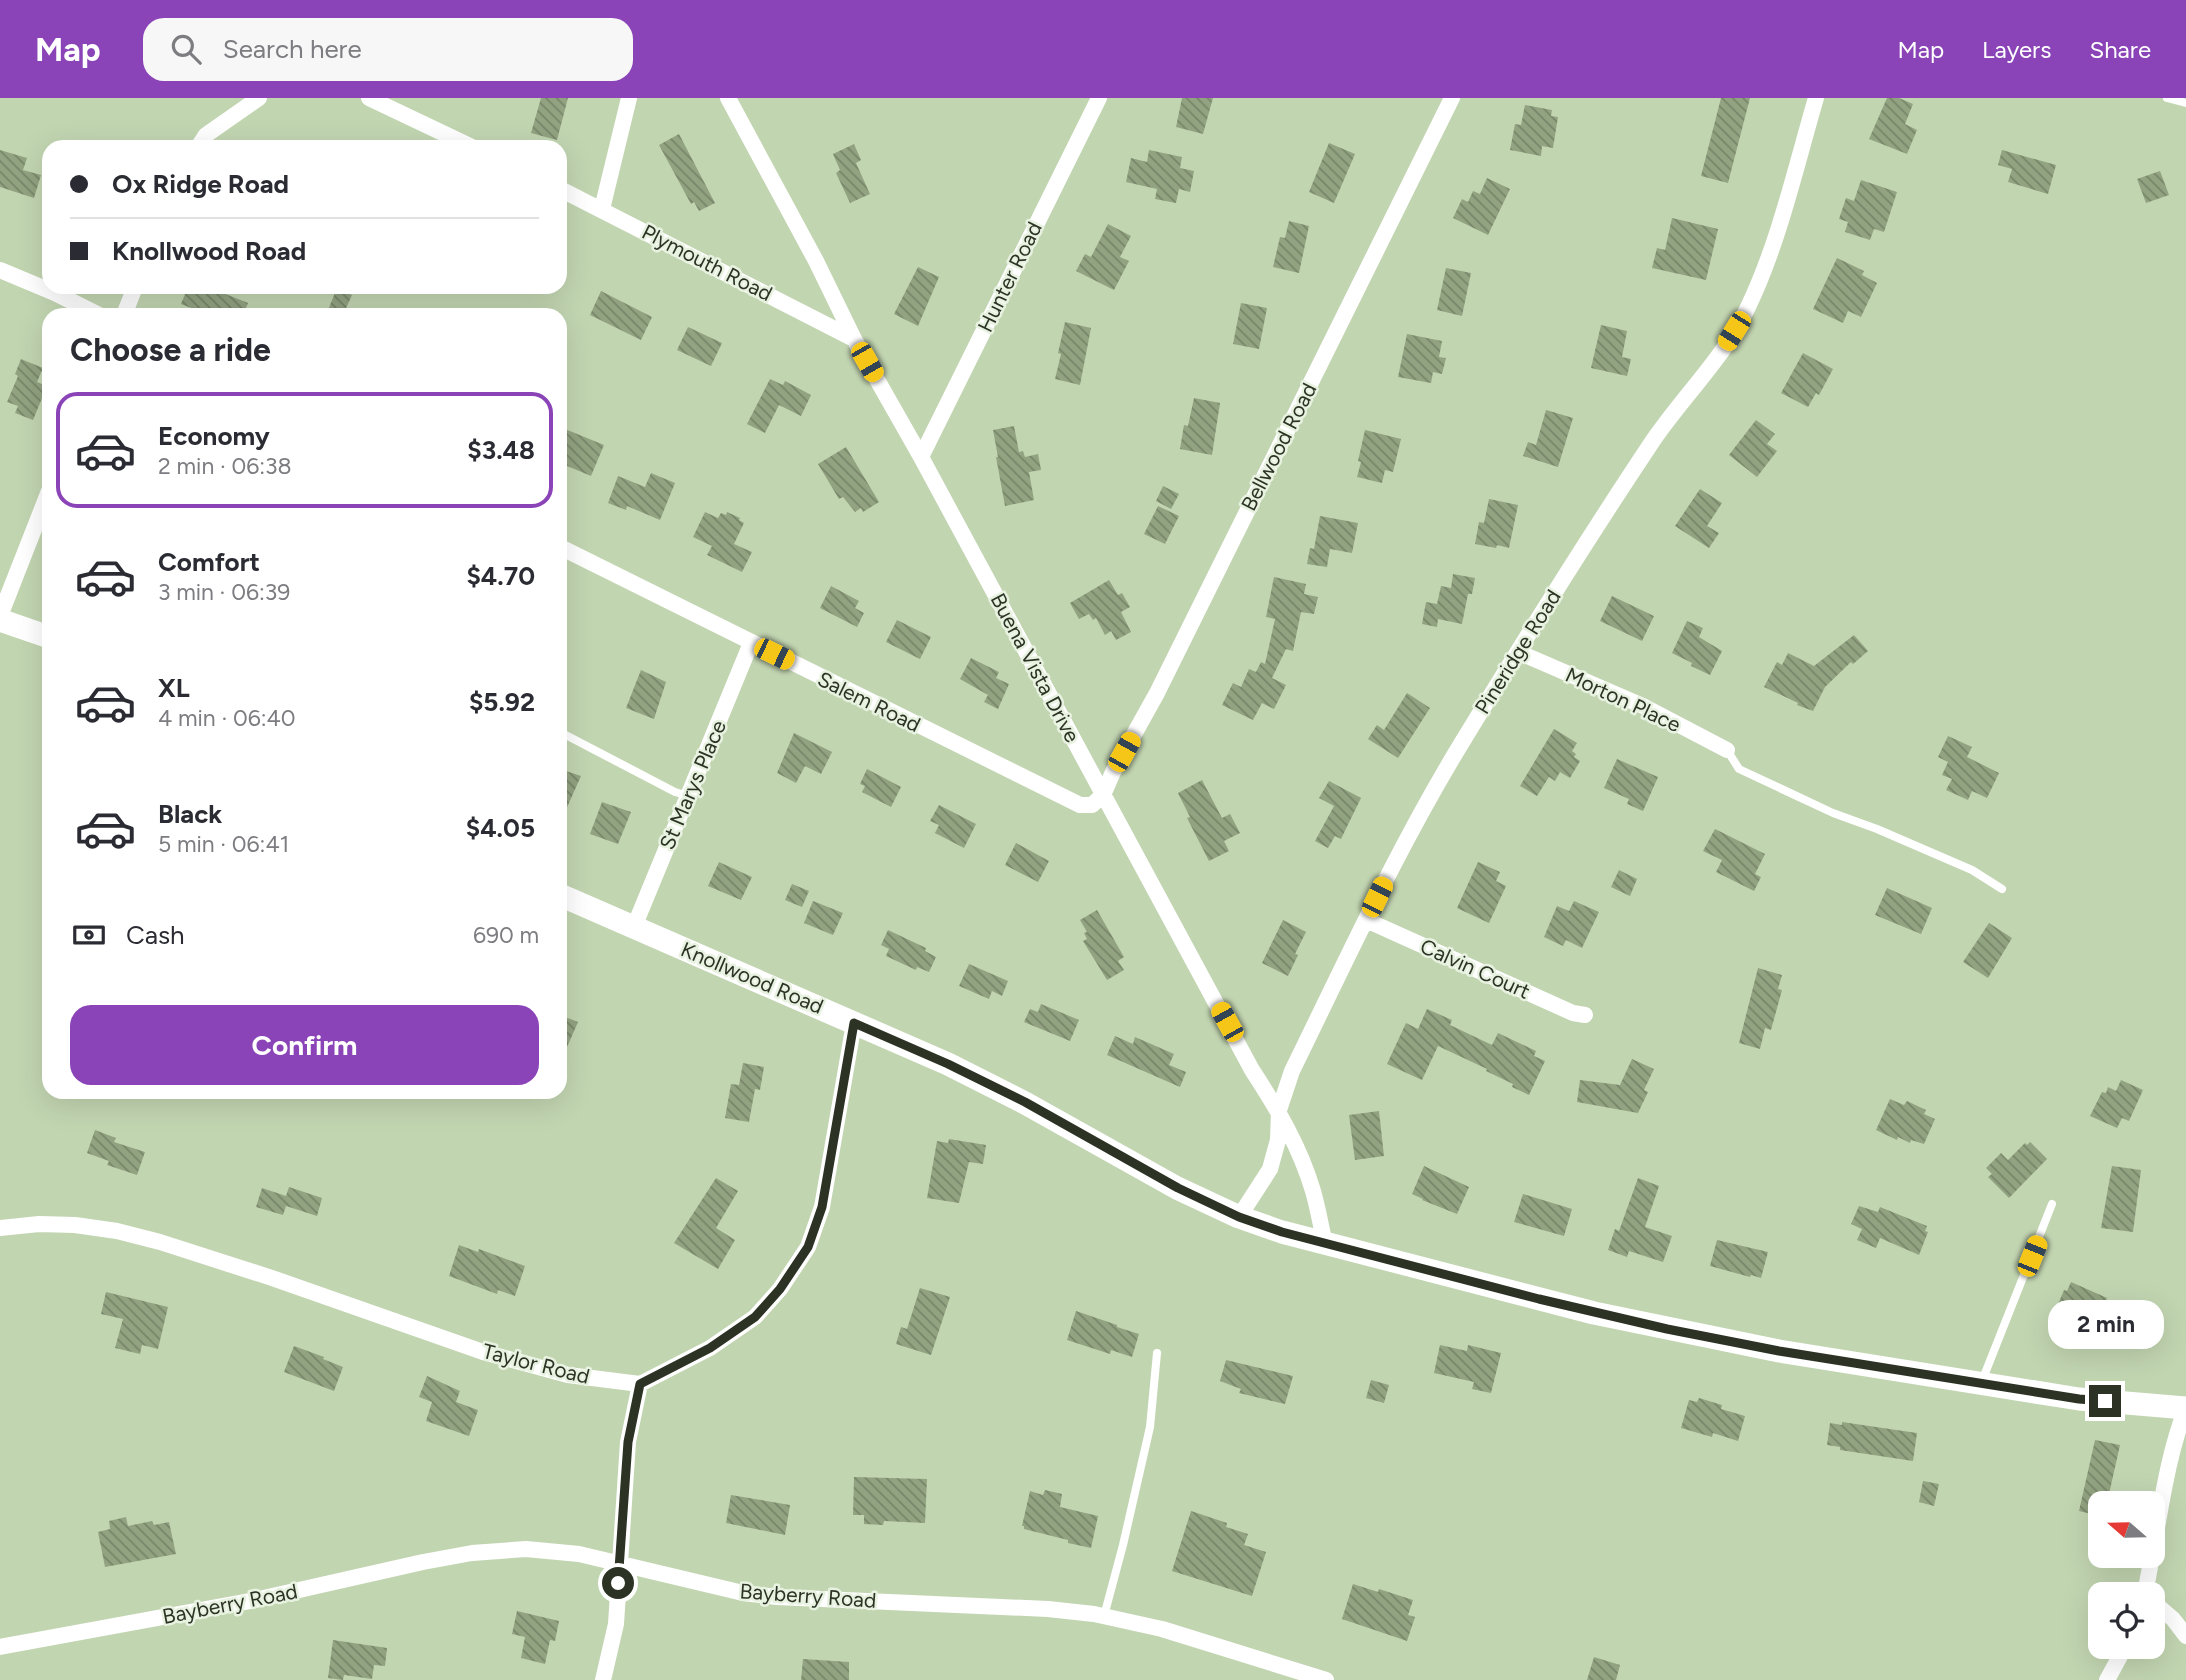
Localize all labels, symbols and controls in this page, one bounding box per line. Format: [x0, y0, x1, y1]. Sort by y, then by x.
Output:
search box [143, 18, 633, 81]
text: Map [35, 30, 101, 69]
icon: search [167, 30, 205, 68]
text: Search here [223, 33, 362, 65]
text: Map [1897, 35, 1944, 64]
text: Layers [1982, 35, 2051, 64]
text: Share [2089, 35, 2151, 64]
text: Ox Ridge Road [112, 168, 289, 200]
street label: Hunter Road [972, 218, 1047, 336]
street label: Plymouth Road [638, 219, 777, 306]
text: Knollwood Road [112, 235, 306, 267]
car [1714, 308, 1755, 354]
text: Choose a ride [70, 331, 271, 369]
car [848, 339, 887, 385]
street label: Bellwood Road [1236, 379, 1321, 515]
icon: car [74, 419, 137, 482]
text: Economy [158, 420, 270, 452]
text: $3.48 [467, 434, 535, 466]
text: 2 min · 06:38 [158, 452, 292, 480]
icon: car [74, 545, 137, 608]
text: Comfort [158, 546, 260, 578]
text: $4.70 [466, 560, 535, 592]
text: 3 min · 06:39 [158, 578, 290, 606]
street label: Pineridge Road [1469, 585, 1566, 718]
street label: Buena Vista Drive [986, 589, 1085, 747]
car [751, 635, 798, 673]
street label: Morton Place [1562, 662, 1685, 737]
street label: Salem Road [814, 666, 925, 737]
icon: car [74, 671, 137, 734]
text: XL [158, 672, 190, 704]
text: $5.92 [469, 686, 535, 718]
text: 4 min · 06:40 [158, 704, 296, 732]
street label: St Marys Place [654, 716, 731, 853]
car [1105, 729, 1144, 775]
icon: car [74, 797, 137, 860]
text: Black [158, 798, 222, 830]
text: $4.05 [466, 812, 535, 844]
text: 5 min · 06:41 [158, 830, 289, 858]
car [1359, 874, 1396, 920]
icon: cash [70, 916, 108, 954]
text: Cash [126, 919, 185, 951]
text: 690 m [473, 921, 539, 949]
street label: Calvin Court [1417, 933, 1534, 1004]
street label: Knollwood Road [677, 936, 827, 1019]
car [1208, 999, 1247, 1045]
button: Confirm [70, 1005, 539, 1085]
car [2015, 1233, 2050, 1279]
callout: 2 min [2047, 1300, 2163, 1348]
text: 2 min [2077, 1310, 2135, 1338]
street label: Taylor Road [480, 1338, 592, 1389]
route end [2089, 1385, 2121, 1417]
north arrow [2088, 1491, 2165, 1568]
map controls [2088, 1491, 2165, 1659]
route start [602, 1567, 634, 1599]
street label: Bayberry Road [160, 1578, 300, 1629]
street label: Bayberry Road [739, 1578, 877, 1613]
button: locate [2088, 1582, 2165, 1659]

